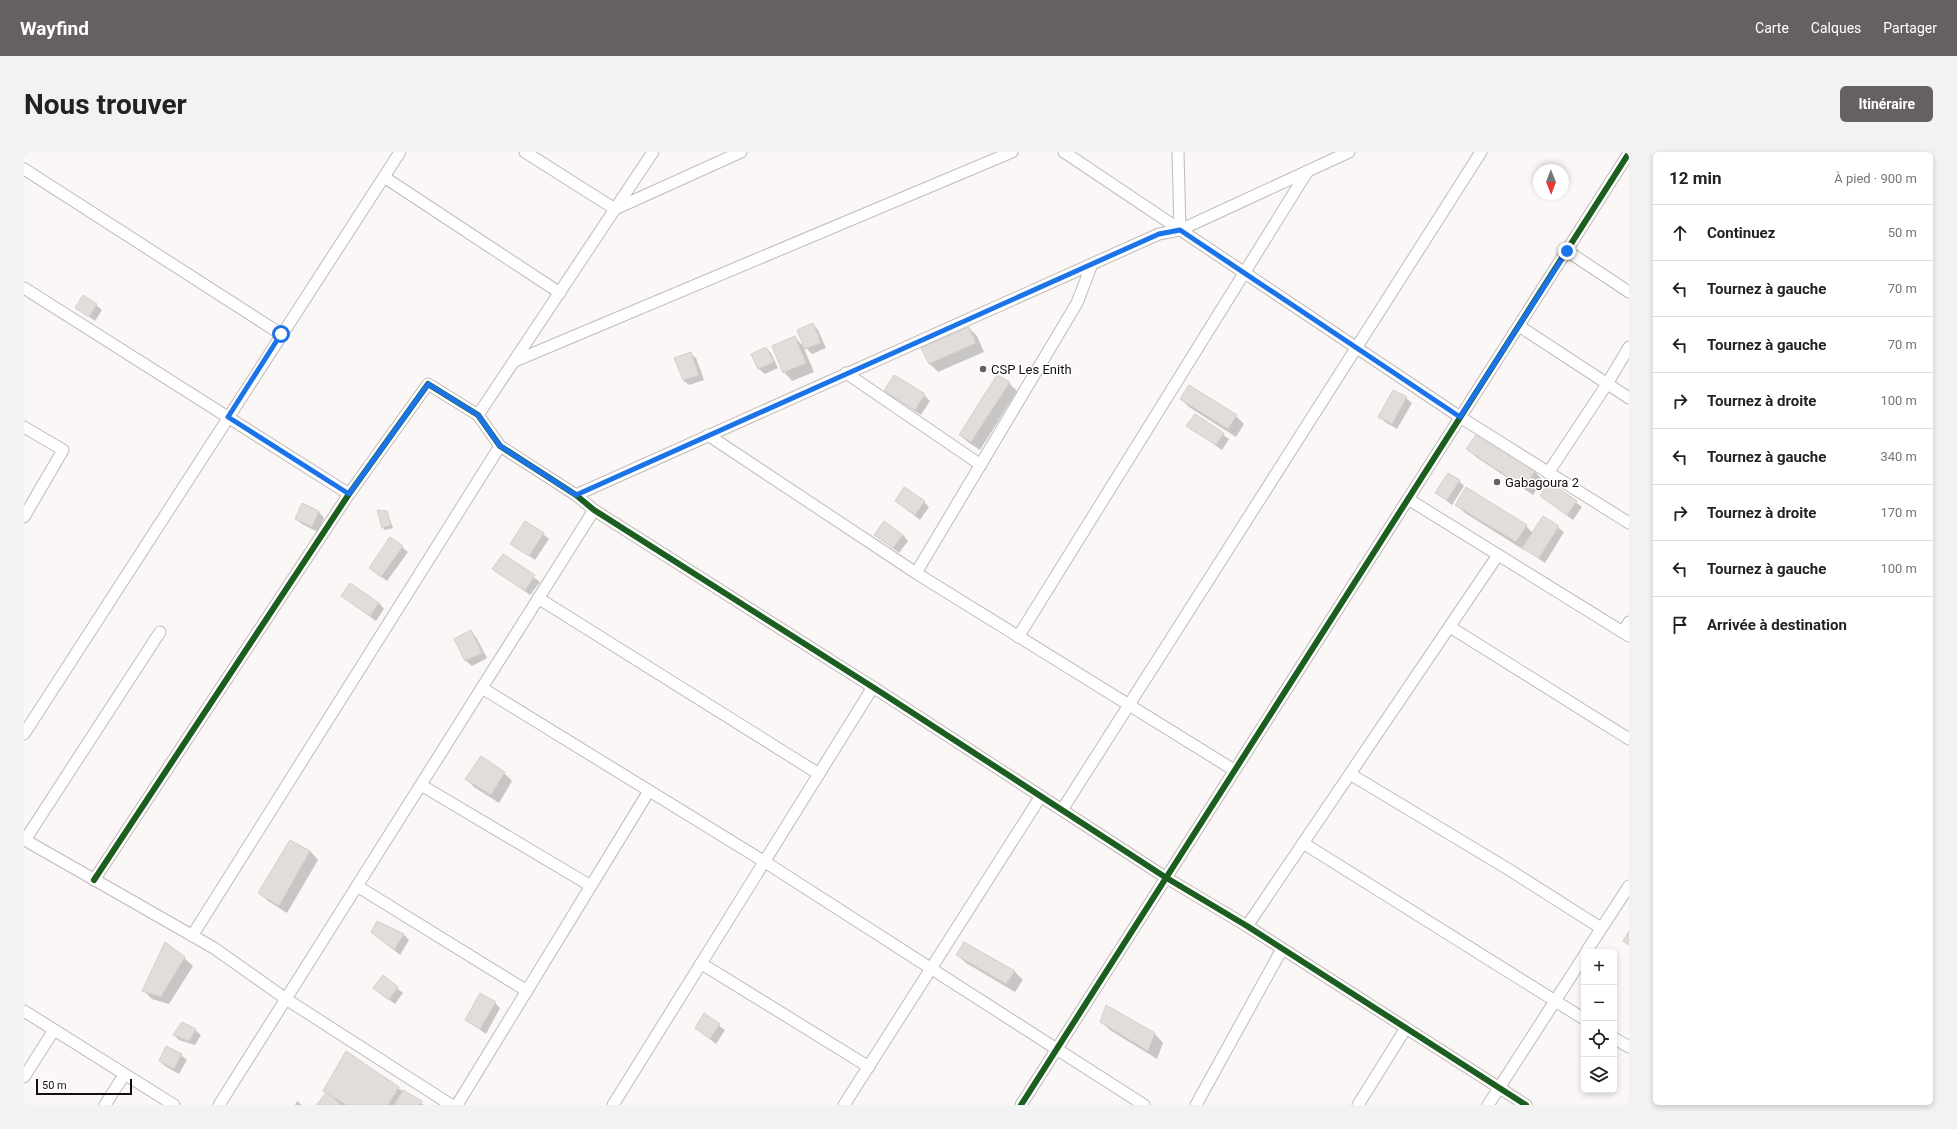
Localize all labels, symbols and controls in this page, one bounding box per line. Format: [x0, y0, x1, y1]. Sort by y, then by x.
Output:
text: Wayfind [20, 17, 89, 40]
text: Carte [1755, 20, 1789, 36]
text: Calques [1811, 20, 1861, 36]
text: Partager [1883, 20, 1937, 36]
button: Itinéraire [1840, 86, 1933, 122]
text: Nous trouver [24, 88, 187, 121]
north arrow [1533, 164, 1569, 200]
text: 12 min [1669, 168, 1722, 188]
text: À pied · 900 m [1834, 171, 1917, 186]
icon: ahead [1669, 222, 1691, 244]
text: Continuez [1707, 224, 1775, 242]
text: 50 m [1888, 225, 1917, 240]
route end [1558, 242, 1576, 260]
icon: left [1669, 278, 1691, 300]
text: Tournez à gauche [1707, 280, 1826, 298]
text: 70 m [1888, 281, 1917, 296]
route start [272, 325, 290, 343]
icon: left [1669, 334, 1691, 356]
text: Tournez à gauche [1707, 336, 1826, 354]
text: 70 m [1888, 337, 1917, 352]
place label: CSP Les Enith [991, 362, 1072, 377]
marker: CSP Les Enith [978, 364, 988, 374]
icon: right [1669, 390, 1691, 412]
text: Tournez à droite [1707, 392, 1816, 410]
text: 100 m [1880, 393, 1917, 408]
icon: left [1669, 446, 1691, 468]
text: Tournez à gauche [1707, 448, 1826, 466]
text: 340 m [1880, 449, 1917, 464]
place label: Gabagoura 2 [1505, 475, 1579, 490]
marker: Gabagoura 2 [1492, 477, 1502, 487]
icon: right [1669, 502, 1691, 524]
text: Tournez à droite [1707, 504, 1816, 522]
text: 170 m [1880, 505, 1917, 520]
icon: left [1669, 558, 1691, 580]
text: Tournez à gauche [1707, 560, 1826, 578]
text: 100 m [1880, 561, 1917, 576]
icon: arrive [1669, 614, 1691, 636]
text: Arrivée à destination [1707, 616, 1847, 634]
map controls [1581, 949, 1617, 1093]
button: + [1581, 949, 1617, 985]
button: − [1581, 985, 1617, 1021]
button: locate [1581, 1021, 1617, 1057]
button: layers [1581, 1057, 1617, 1093]
scale bar [36, 1077, 132, 1096]
text: 50 m [42, 1079, 67, 1092]

